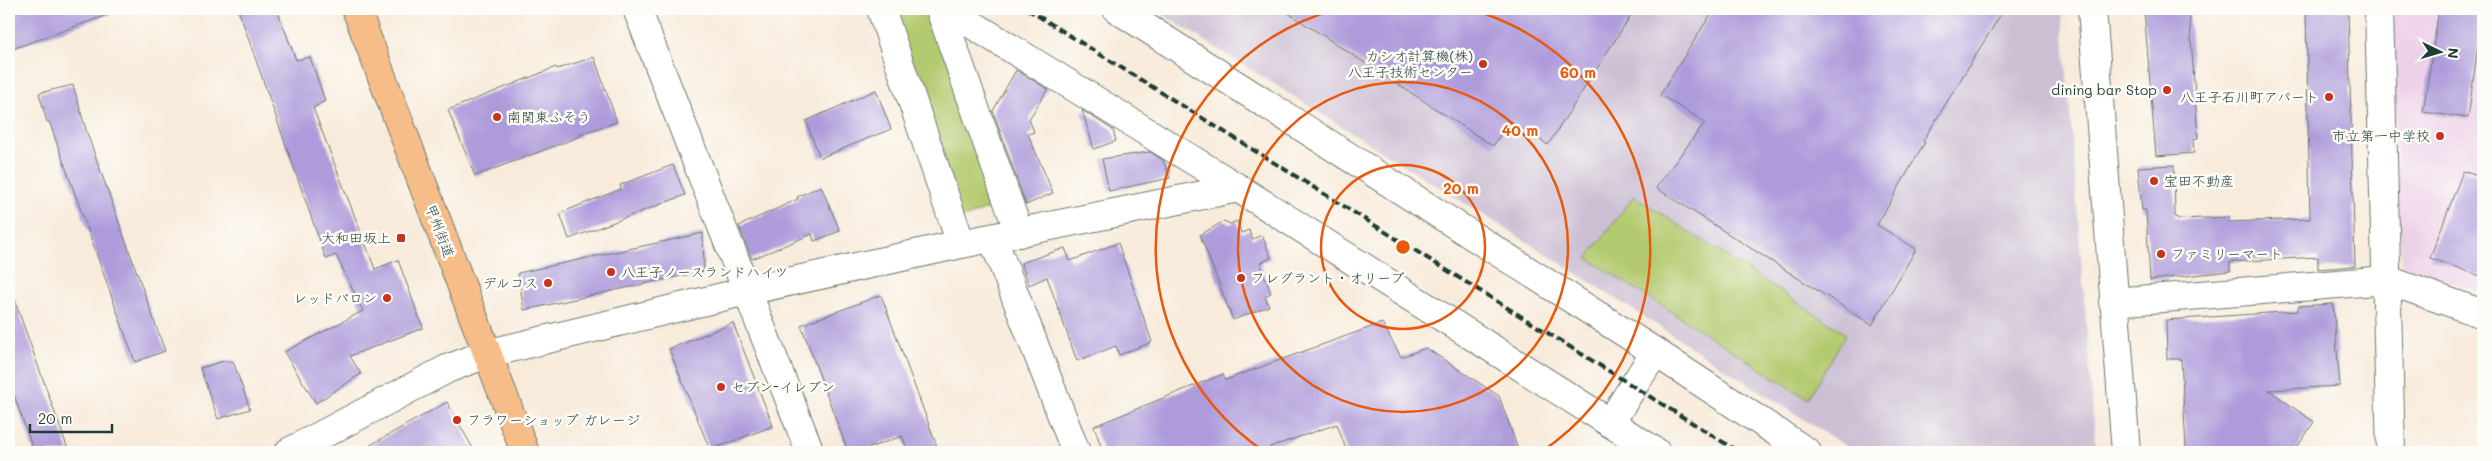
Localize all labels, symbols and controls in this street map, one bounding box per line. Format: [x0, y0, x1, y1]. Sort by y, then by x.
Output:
north arrow [2414, 28, 2464, 78]
place label: カシオ計算機(株) 八王子技術センター [1348, 46, 1473, 81]
text: N [2444, 47, 2463, 59]
marker: カシオ計算機(株) 八王子技術センター [1477, 58, 1489, 70]
text: 60 m [1560, 62, 1596, 82]
place label: dining bar Stop [2051, 80, 2157, 99]
marker: dining bar Stop [2161, 84, 2173, 96]
place label: 八王子石川町アパート [2180, 87, 2319, 106]
marker: 八王子石川町アパート [2323, 91, 2335, 103]
place label: 南関東ふそう [507, 107, 591, 126]
marker: 南関東ふそう [491, 111, 503, 123]
text: 40 m [1502, 120, 1538, 140]
place label: 市立第一中学校 [2332, 126, 2430, 145]
marker: 市立第一中学校 [2434, 130, 2446, 142]
place label: 宝田不動産 [2164, 171, 2234, 190]
marker: 宝田不動産 [2148, 175, 2160, 187]
text: 20 m [1443, 178, 1479, 198]
street label: 甲州街道 [422, 201, 459, 260]
place label: 大和田坂上 [321, 228, 391, 247]
marker: 大和田坂上 [395, 232, 407, 244]
centre of rings [1394, 238, 1412, 256]
place label: ファミリーマート [2171, 244, 2283, 263]
marker: ファミリーマート [2155, 248, 2167, 260]
place label: 八王子ノースランドハイツ [621, 262, 788, 281]
marker: 八王子ノースランドハイツ [605, 266, 617, 278]
place label: フレグラント・オリーブ [1251, 268, 1404, 287]
marker: フレグラント・オリーブ [1235, 272, 1247, 284]
place label: デルコス [483, 273, 538, 292]
marker: デルコス [542, 277, 554, 289]
place label: レッドバロン [293, 288, 377, 307]
marker: レッドバロン [381, 292, 393, 304]
place label: セブン-イレブン [731, 377, 835, 396]
marker: セブン-イレブン [715, 381, 727, 393]
scale bar [30, 401, 112, 433]
text: 20 m [38, 408, 72, 428]
place label: フラワーショップ ガレージ [467, 410, 640, 429]
marker: フラワーショップ ガレージ [451, 414, 463, 426]

